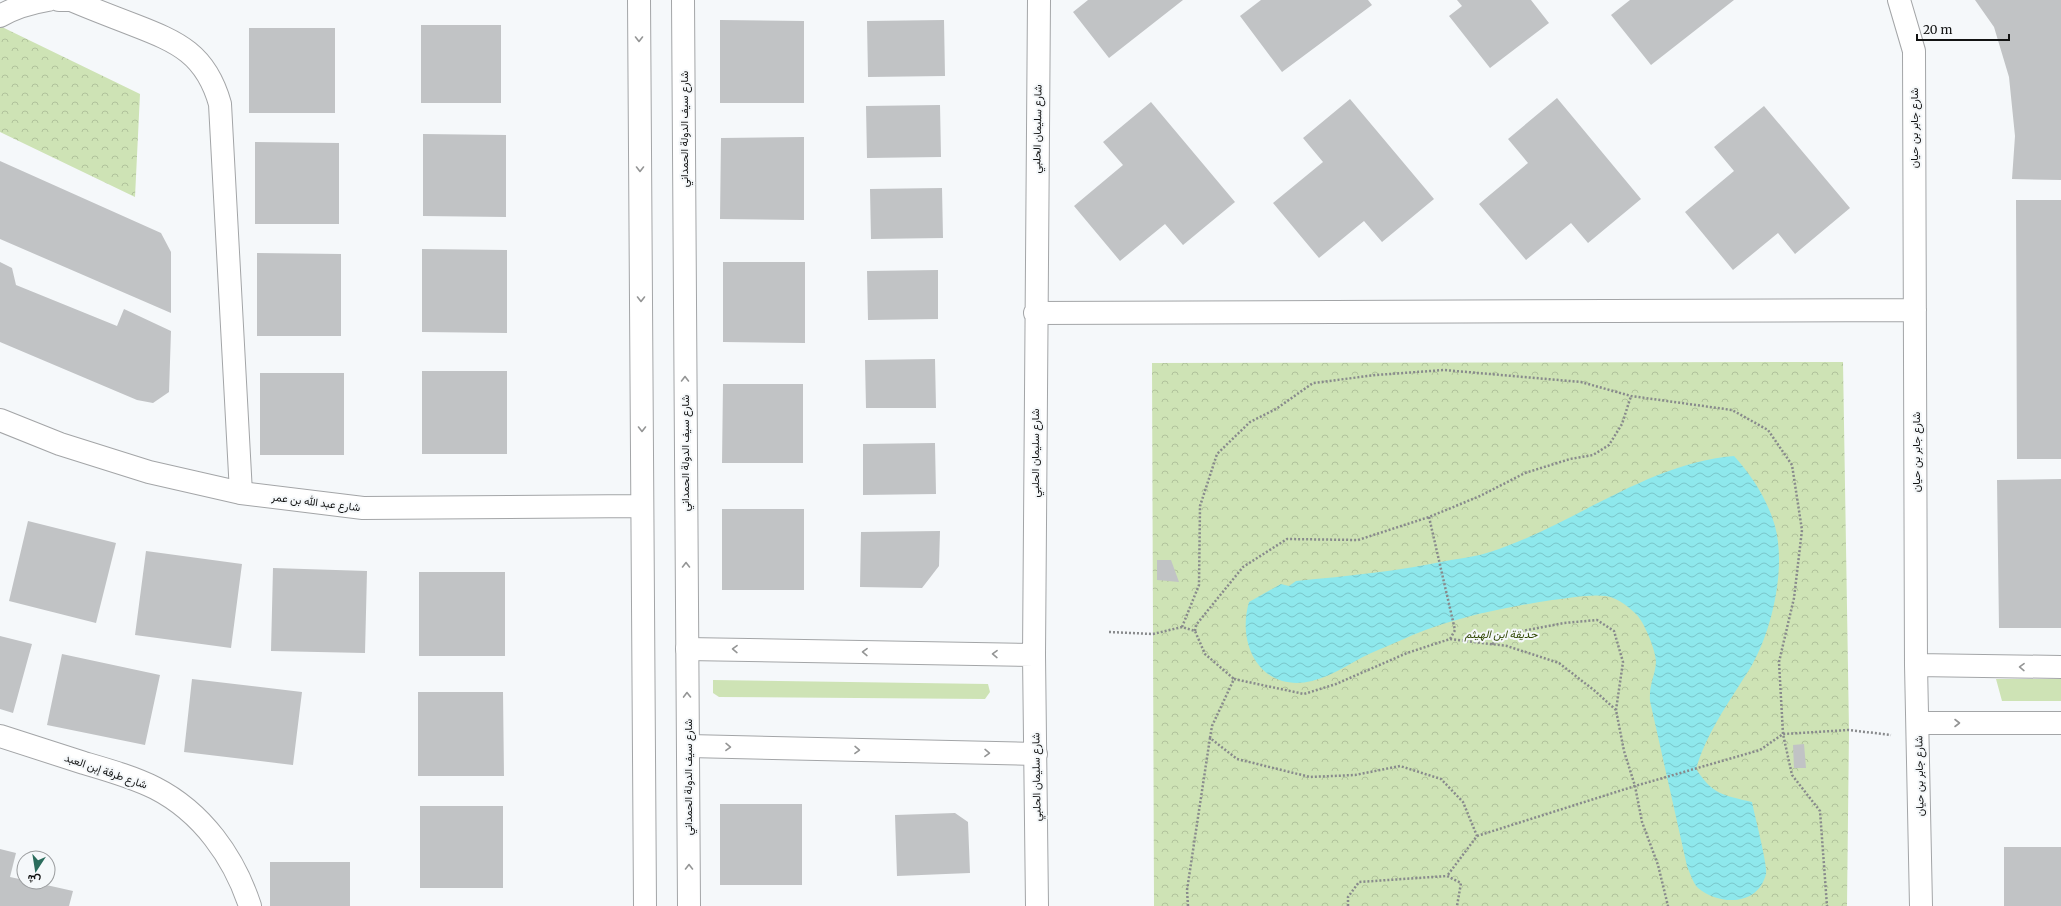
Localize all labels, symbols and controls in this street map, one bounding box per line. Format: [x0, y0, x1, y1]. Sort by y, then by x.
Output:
scale bar [1917, 16, 2009, 42]
text: 20 m [1923, 22, 1952, 37]
one-way arrow [635, 36, 643, 42]
street label: شارع سيف الدولة الحمداني [677, 71, 694, 187]
street label: شارع سليمان الحلبي [1029, 84, 1048, 174]
street label: شارع جابر بن حيان [1907, 87, 1922, 168]
one-way arrow [636, 166, 644, 172]
one-way arrow [637, 296, 645, 302]
one-way arrow [681, 376, 689, 382]
street label: شارع سيف الدولة الحمداني [678, 395, 695, 511]
street label: شارع سليمان الحلبي [1028, 408, 1045, 497]
street label: شارع جابر بن حيان [1909, 411, 1924, 492]
one-way arrow [638, 426, 646, 432]
street label: شارع عبد الله بن عمر [270, 489, 361, 515]
one-way arrow [682, 562, 690, 568]
park label: حديقة ابن الهيثم [1464, 627, 1538, 642]
one-way arrow [732, 645, 738, 654]
one-way arrow [862, 648, 868, 656]
one-way arrow [992, 650, 998, 658]
one-way arrow [2019, 663, 2025, 671]
one-way arrow [683, 692, 692, 698]
street label: شارع سيف الدولة الحمداني [681, 719, 698, 835]
one-way arrow [1954, 719, 1960, 727]
street label: شارع سليمان الحلبي [1028, 732, 1047, 822]
street label: شارع جابر بن حيان [1911, 735, 1928, 816]
one-way arrow [725, 743, 731, 751]
one-way arrow [854, 746, 860, 754]
one-way arrow [984, 749, 990, 757]
street label: شارع طرفة إبن العبد [62, 750, 150, 793]
north arrow [16, 850, 56, 890]
one-way arrow [685, 864, 693, 870]
text: ش [26, 872, 42, 888]

